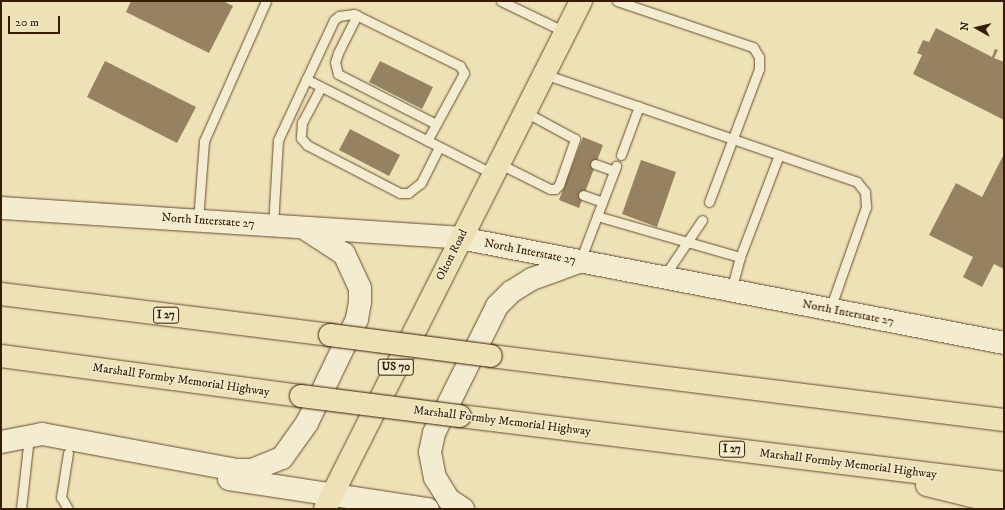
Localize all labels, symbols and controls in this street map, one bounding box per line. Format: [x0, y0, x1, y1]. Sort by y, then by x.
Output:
scale bar [10, 8, 62, 34]
north arrow [957, 8, 997, 48]
text: 20 m [15, 15, 39, 30]
text: N [958, 21, 973, 32]
street label: North Interstate 27 [161, 211, 255, 231]
street label: Olton Road [433, 227, 471, 283]
street label: North Interstate 27 [483, 236, 577, 268]
street label: North Interstate 27 [801, 297, 895, 329]
road number: I 27 [153, 306, 179, 324]
road number: US 70 [377, 358, 415, 376]
street label: Marshall Formby Memorial Highway [91, 360, 271, 400]
street label: Marshall Formby Memorial Highway [412, 403, 592, 439]
road number: I 27 [719, 440, 745, 458]
street label: Marshall Formby Memorial Highway [758, 446, 938, 482]

